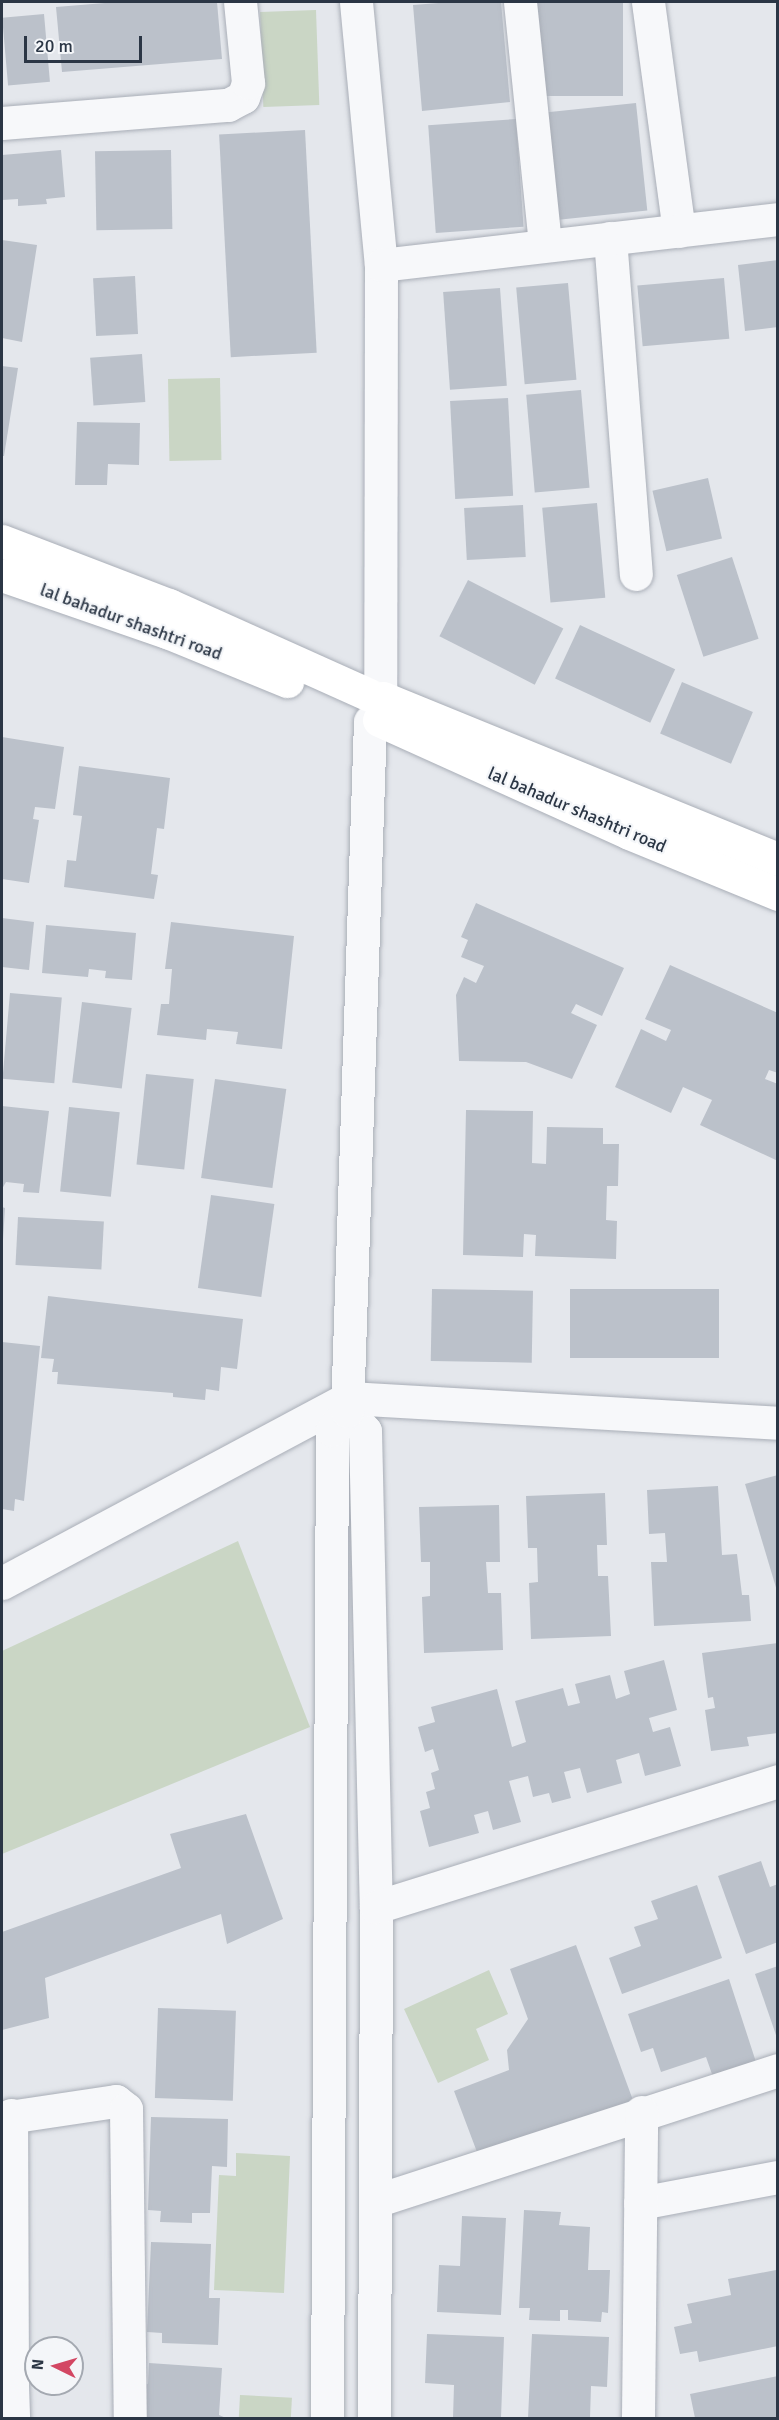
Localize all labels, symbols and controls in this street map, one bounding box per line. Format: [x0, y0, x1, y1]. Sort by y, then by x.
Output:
scale bar [27, 24, 146, 62]
text: 20 m [35, 35, 73, 57]
street label: lal bahadur shashtri road [37, 579, 225, 665]
street label: lal bahadur shashtri road [484, 763, 670, 857]
north arrow [24, 2336, 84, 2396]
text: N [28, 2358, 49, 2371]

